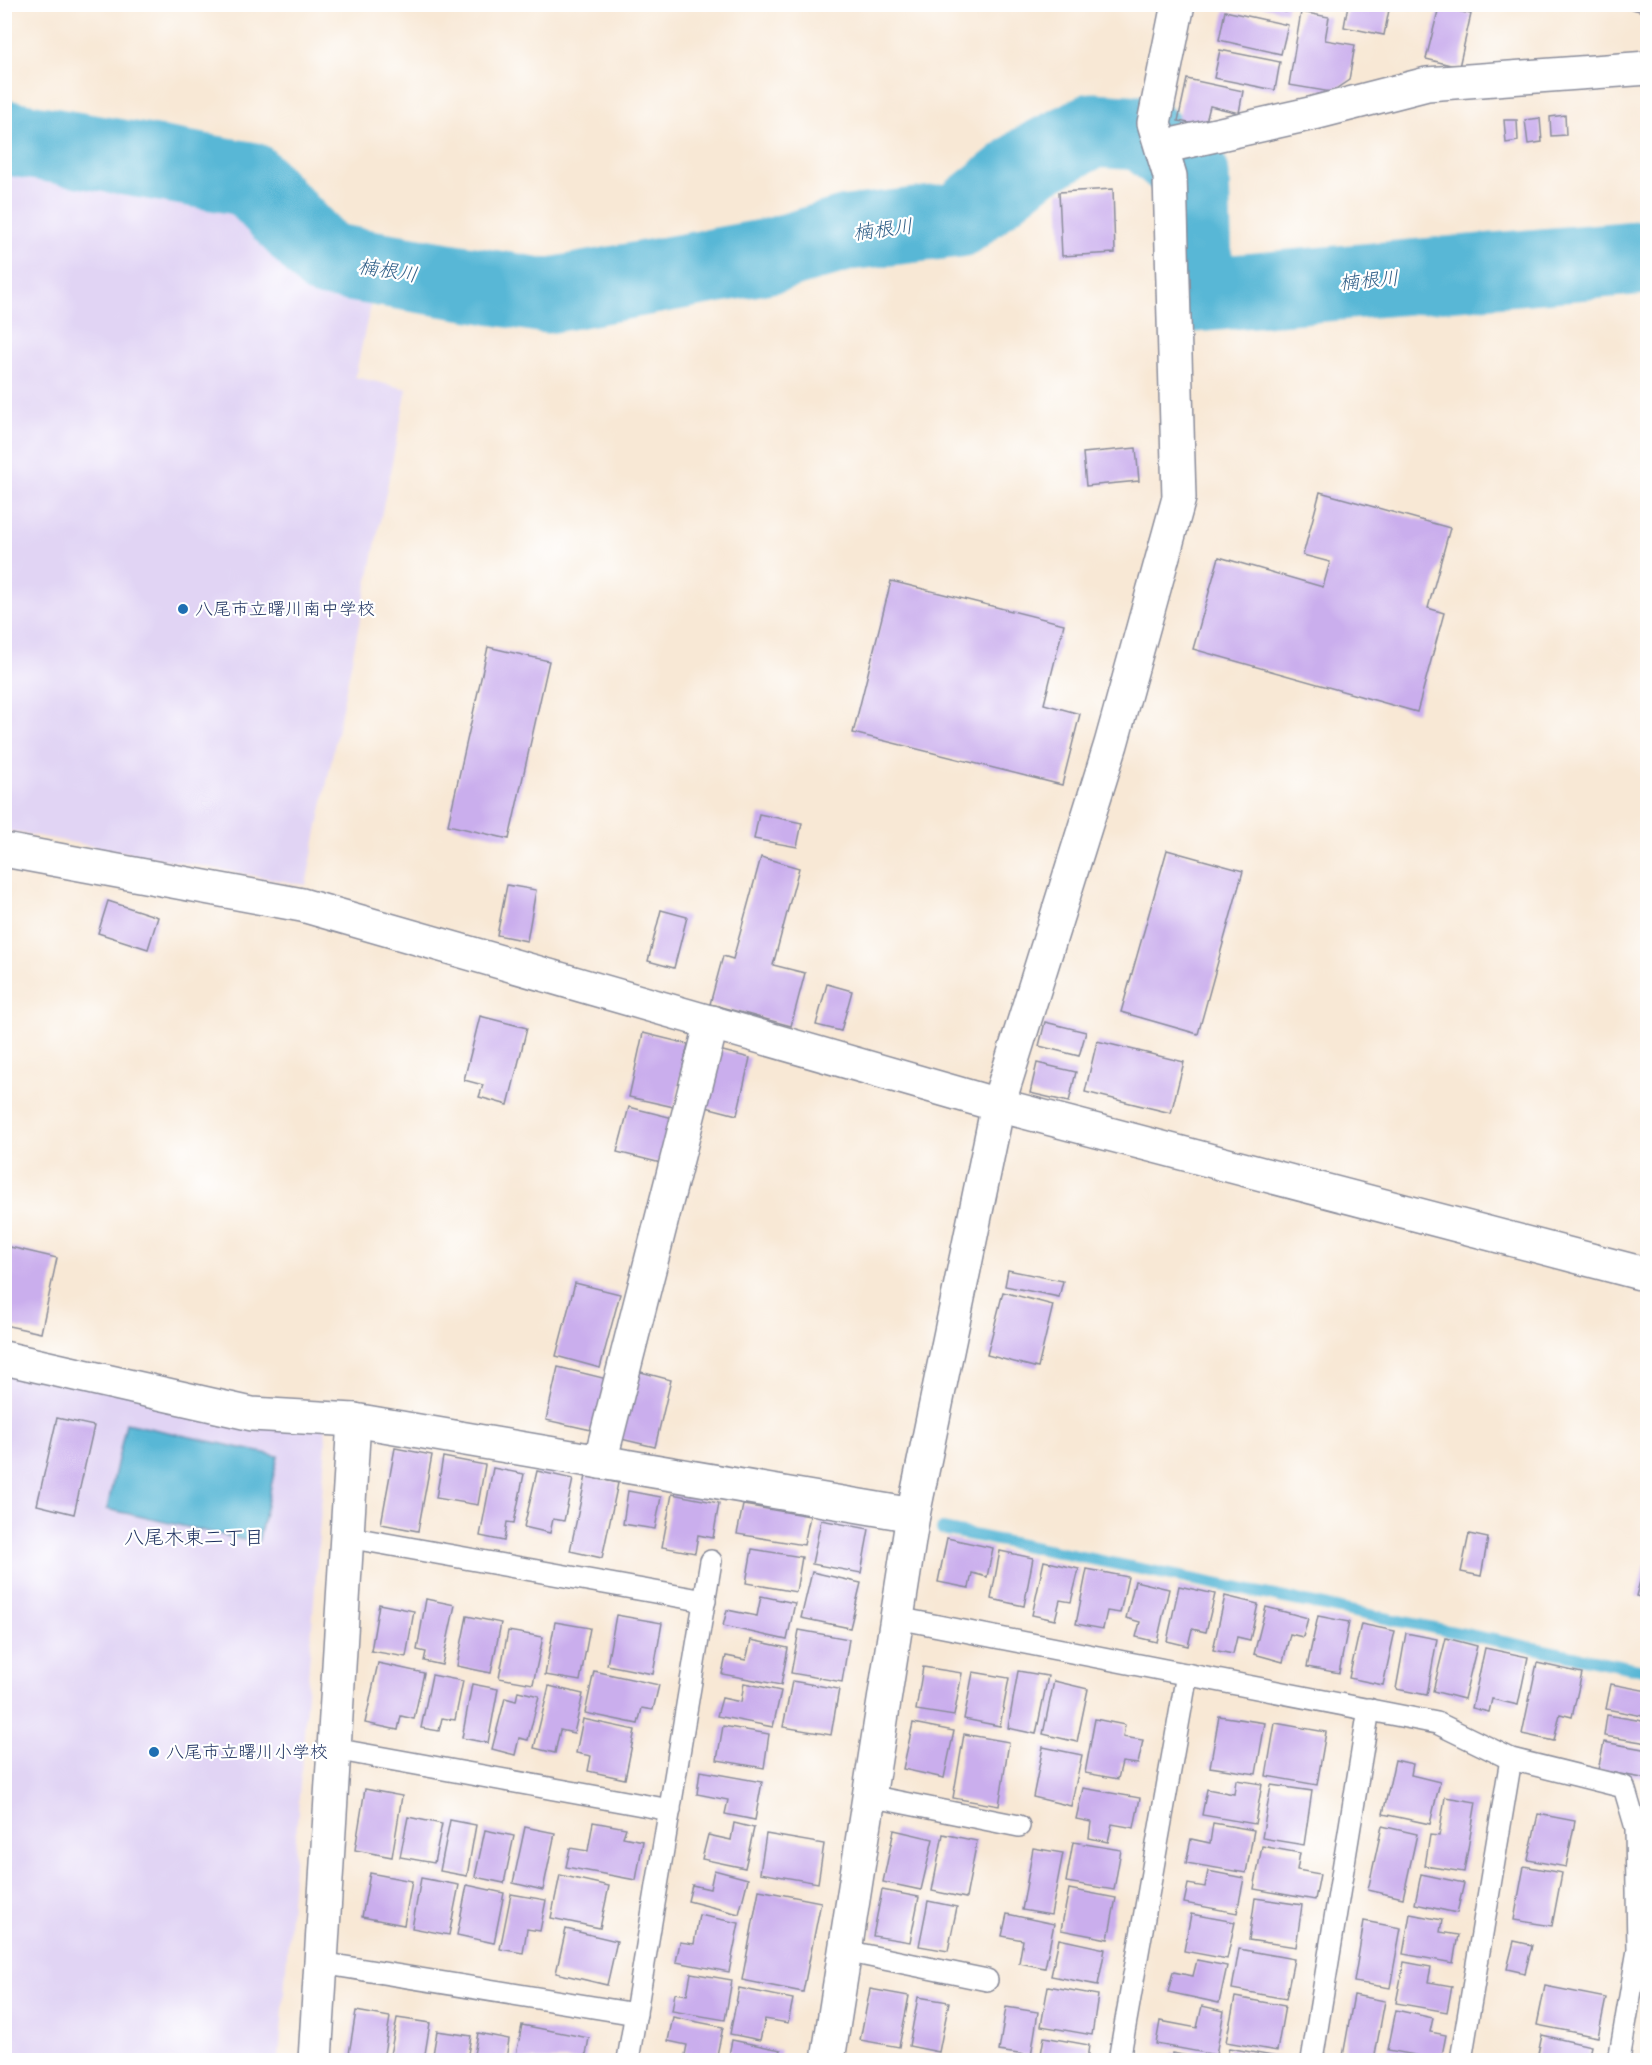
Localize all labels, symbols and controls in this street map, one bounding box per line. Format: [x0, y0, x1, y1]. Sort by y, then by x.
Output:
water label: 楠根川 [852, 212, 914, 245]
water label: 楠根川 [356, 252, 420, 287]
water label: 楠根川 [1338, 264, 1400, 295]
place label: 八尾市立曙川南中学校 [195, 597, 375, 620]
marker: 八尾市立曙川南中学校 [176, 602, 190, 616]
district label: 八尾木東二丁目 [124, 1524, 264, 1549]
place label: 八尾市立曙川小学校 [166, 1740, 328, 1763]
marker: 八尾市立曙川小学校 [147, 1745, 161, 1759]

